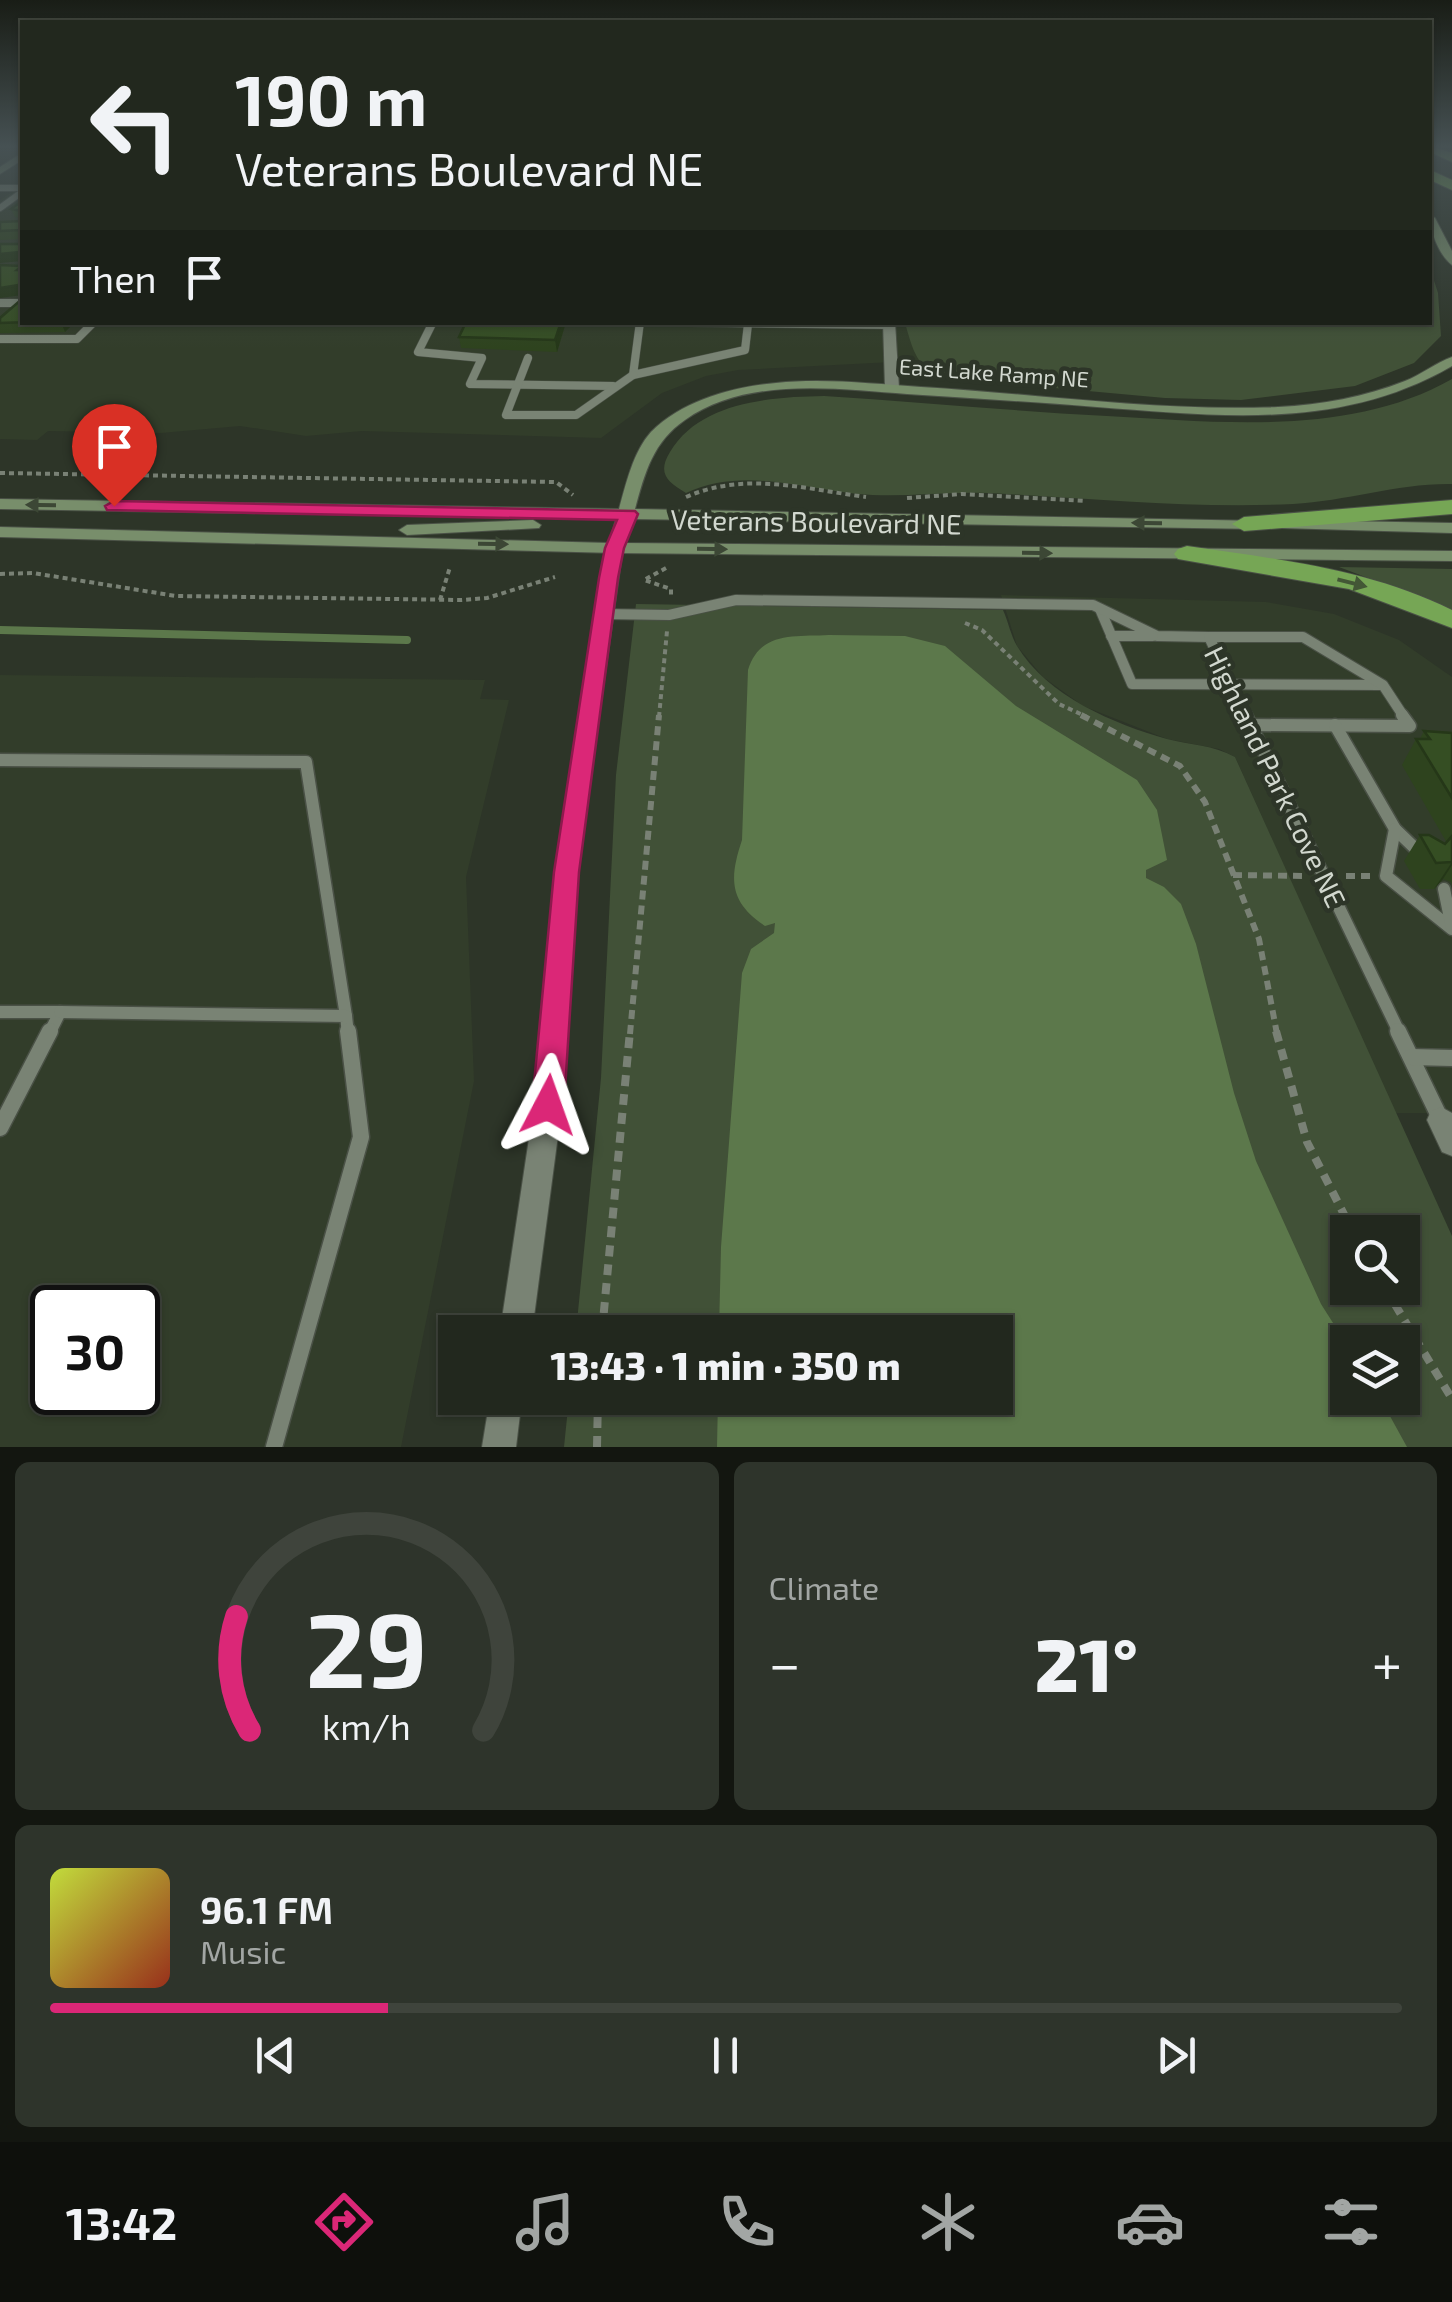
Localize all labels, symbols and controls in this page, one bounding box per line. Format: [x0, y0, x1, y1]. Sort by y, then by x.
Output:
text: 190 m [235, 56, 428, 140]
icon: left [70, 60, 200, 190]
text: Veterans Boulevard NE [235, 141, 703, 195]
icon: arrive [177, 250, 232, 305]
text: Then [70, 255, 157, 301]
street label: East Lake Ramp NE [898, 352, 1090, 392]
pin [72, 404, 157, 507]
icon: arrive [87, 419, 142, 474]
one-way arrow [25, 497, 57, 513]
street label: Veterans Boulevard NE [670, 501, 962, 541]
one-way arrow [1130, 515, 1162, 531]
one-way arrow [478, 537, 510, 553]
one-way arrow [697, 541, 729, 557]
one-way arrow [1022, 545, 1054, 561]
one-way arrow [1337, 575, 1368, 591]
street label: Highland Park Cove NE [1198, 641, 1354, 913]
position arrow [496, 1053, 600, 1157]
map controls [1330, 1215, 1420, 1415]
button: search [1330, 1215, 1420, 1305]
speed limit sign: 30 [30, 1285, 160, 1415]
button: layers [1330, 1325, 1420, 1415]
text: 13:43 · 1 min · 350 m [551, 1342, 900, 1388]
text: Climate [769, 1568, 879, 1606]
text: 29 [306, 1584, 428, 1709]
text: 21° [1035, 1617, 1138, 1707]
text: − [769, 1629, 801, 1695]
text: + [1372, 1629, 1402, 1695]
text: km/h [322, 1704, 411, 1747]
text: 96.1 FM [200, 1886, 333, 1932]
text: Music [200, 1932, 286, 1970]
icon: previous [248, 2028, 303, 2083]
icon: pause [698, 2028, 753, 2083]
icon: next [1149, 2028, 1204, 2083]
icon: directions [309, 2187, 379, 2257]
icon: music [510, 2187, 580, 2257]
icon: phone [712, 2187, 782, 2257]
icon: climate [913, 2187, 983, 2257]
icon: car [1115, 2187, 1185, 2257]
icon: filters [1316, 2187, 1386, 2257]
text: 13:42 [66, 2195, 177, 2249]

